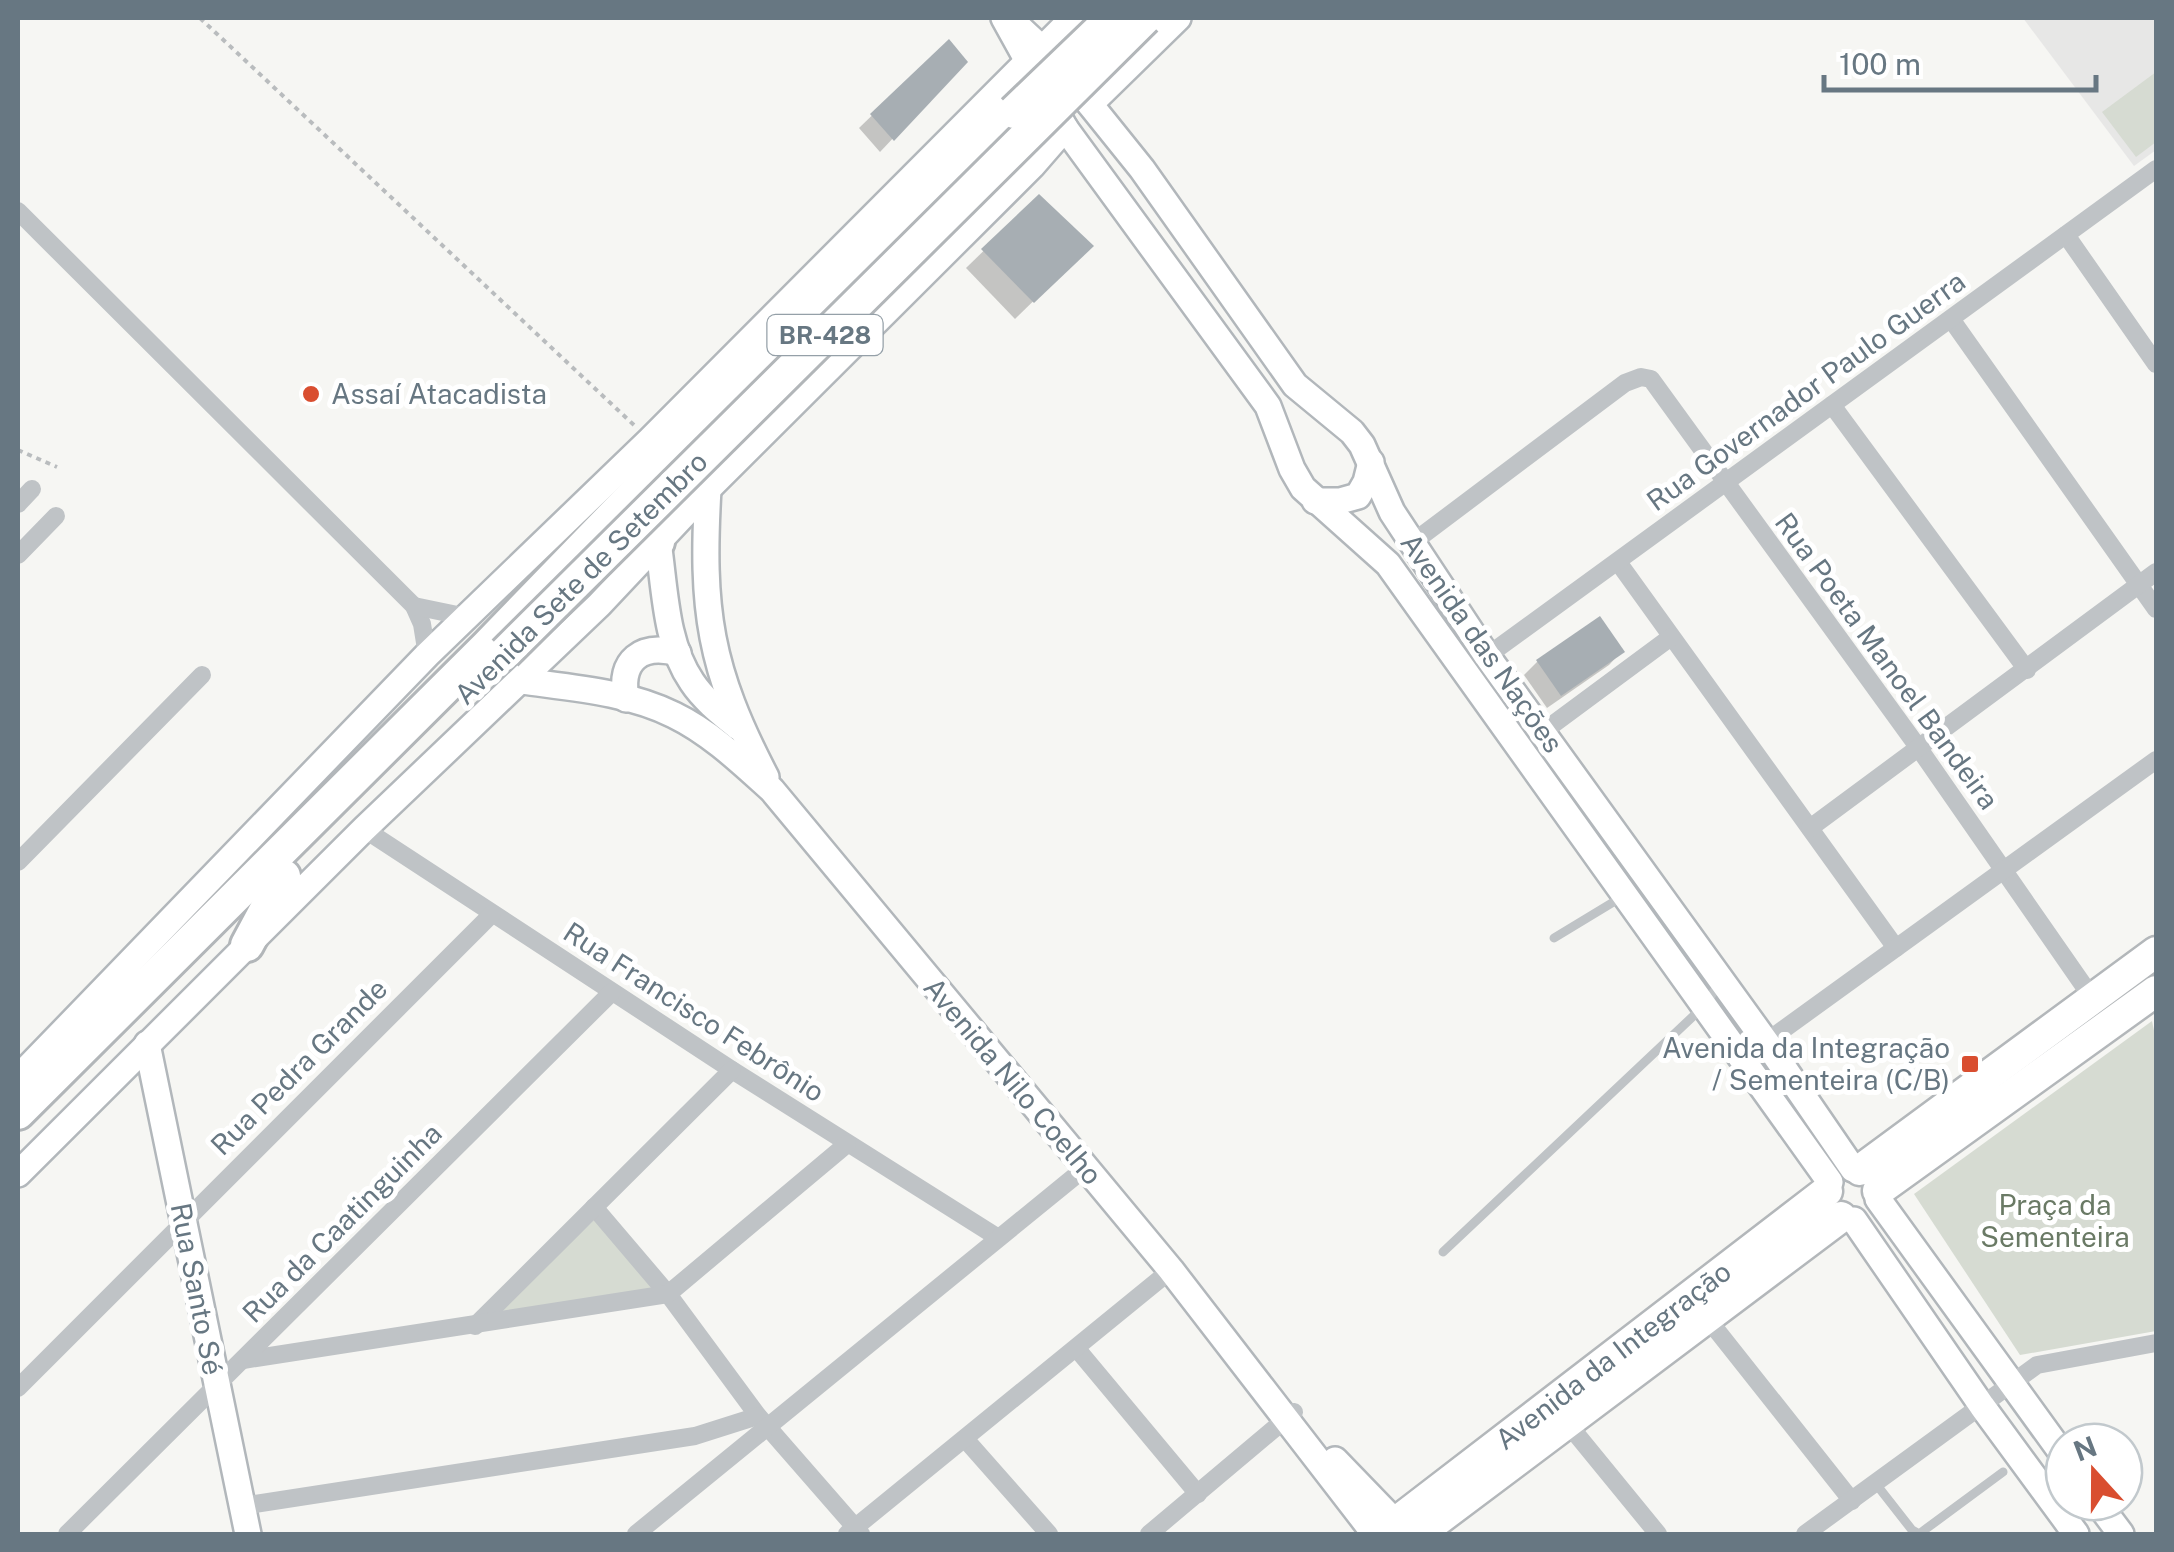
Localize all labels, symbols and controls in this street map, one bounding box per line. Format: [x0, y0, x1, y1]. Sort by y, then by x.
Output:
scale bar [1824, 30, 2096, 92]
text: 100 m [1839, 46, 1921, 82]
street label: Rua Governador Paulo Guerra [1640, 264, 1971, 517]
road number: BR-428 [768, 315, 882, 355]
place label: Assaí Atacadista [331, 377, 547, 410]
marker: Assaí Atacadista [300, 383, 322, 405]
street label: Avenida Sete de Setembro [448, 445, 714, 711]
street label: Rua Poeta Manoel Bandeira [1769, 506, 2006, 815]
street label: Avenida das Nações [1394, 527, 1570, 759]
street label: Rua Francisco Febrônio [558, 915, 831, 1108]
street label: Avenida Nilo Coelho [917, 971, 1109, 1191]
street label: Rua Pedra Grande [204, 972, 394, 1162]
place label: Avenida da Integração / Sementeira (C/B) [1662, 1031, 1950, 1096]
marker: Avenida da Integração / Sementeira (C/B) [1959, 1053, 1981, 1075]
street label: Rua da Caatinguinha [235, 1116, 448, 1329]
park label: Praça da Sementeira [1980, 1188, 2130, 1253]
street label: Rua Santo Sé [165, 1200, 230, 1378]
street label: Avenida da Integração [1488, 1254, 1737, 1456]
north arrow [2044, 1422, 2144, 1522]
text: N [2069, 1429, 2101, 1468]

